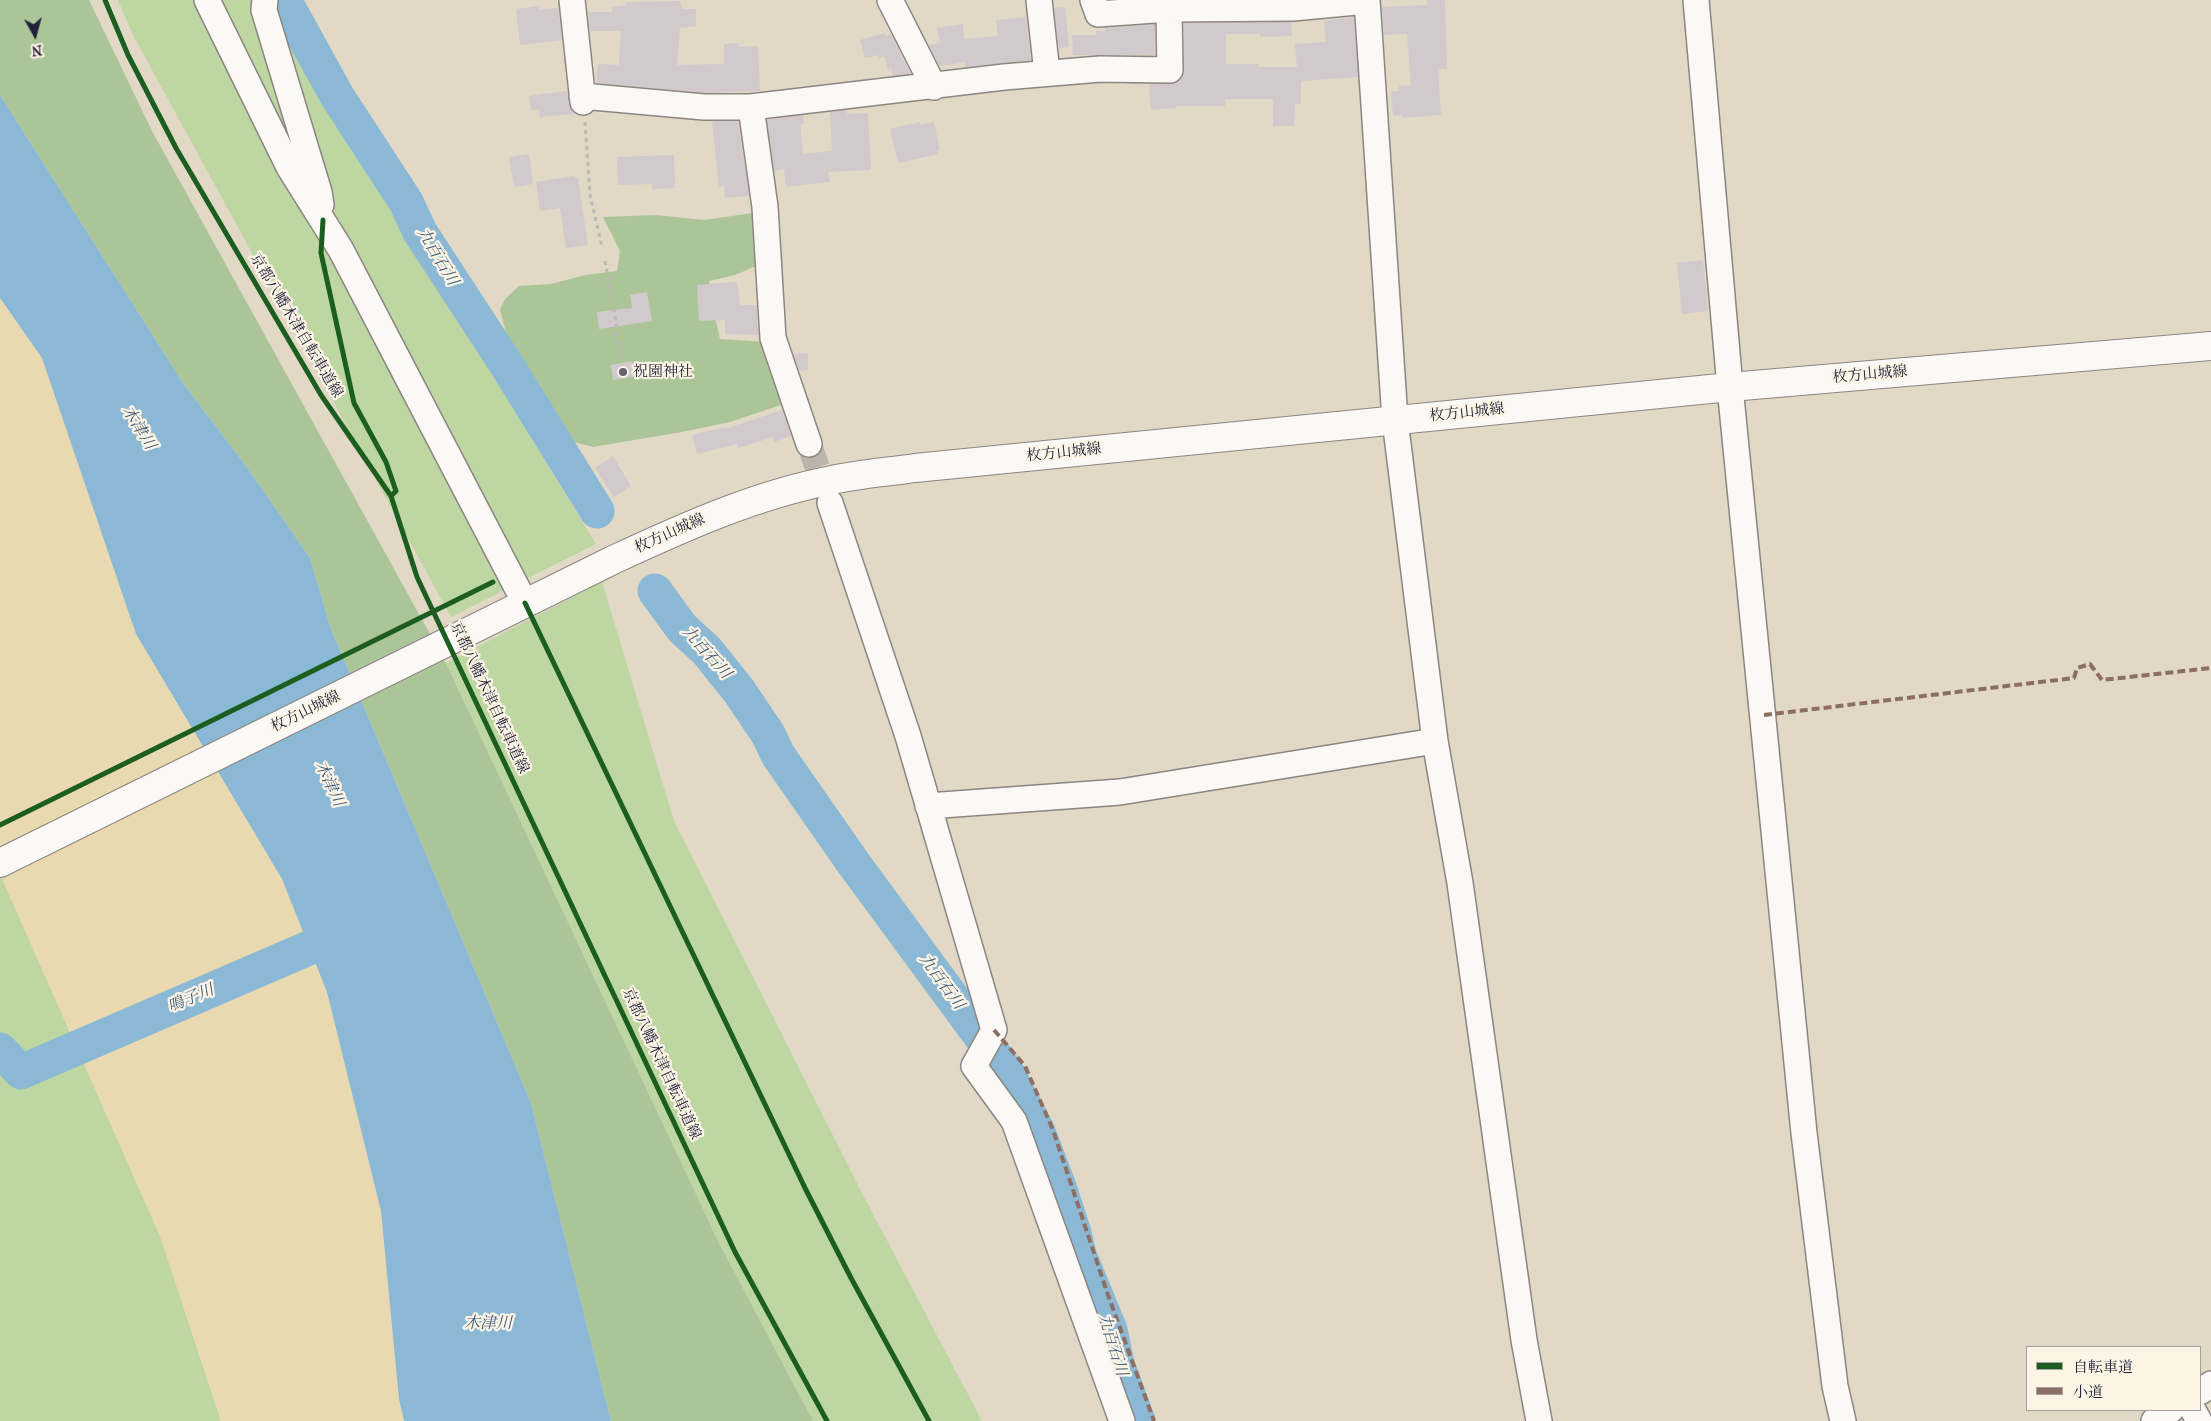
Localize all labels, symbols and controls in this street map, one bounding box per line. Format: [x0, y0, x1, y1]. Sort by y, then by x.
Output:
north arrow [10, 10, 60, 60]
text: N [31, 41, 43, 59]
water label: 九百石川 [412, 225, 462, 289]
street label: 京都八幡木津自転車道線 [246, 251, 346, 401]
place label: 祝園神社 [633, 363, 693, 381]
street label: 枚方山城線 [1832, 363, 1908, 387]
marker: 祝園神社 [617, 366, 629, 378]
street label: 枚方山城線 [1429, 400, 1505, 426]
water label: 木津川 [117, 403, 159, 453]
street label: 枚方山城線 [1026, 440, 1102, 466]
street label: 枚方山城線 [632, 511, 708, 557]
street label: 京都八幡木津自転車道線 [446, 619, 532, 777]
water label: 九百石川 [677, 623, 735, 683]
street label: 枚方山城線 [268, 687, 344, 737]
water label: 木津川 [310, 758, 348, 810]
water label: 九百石川 [914, 950, 968, 1014]
water label: 鳴子川 [165, 981, 217, 1017]
street label: 京都八幡木津自転車道線 [618, 985, 704, 1143]
water label: 九百石川 [1093, 1312, 1131, 1378]
water label: 木津川 [464, 1314, 512, 1334]
legend [2026, 1346, 2201, 1411]
text: 自転車道 [2073, 1358, 2133, 1376]
text: 小道 [2073, 1383, 2103, 1401]

